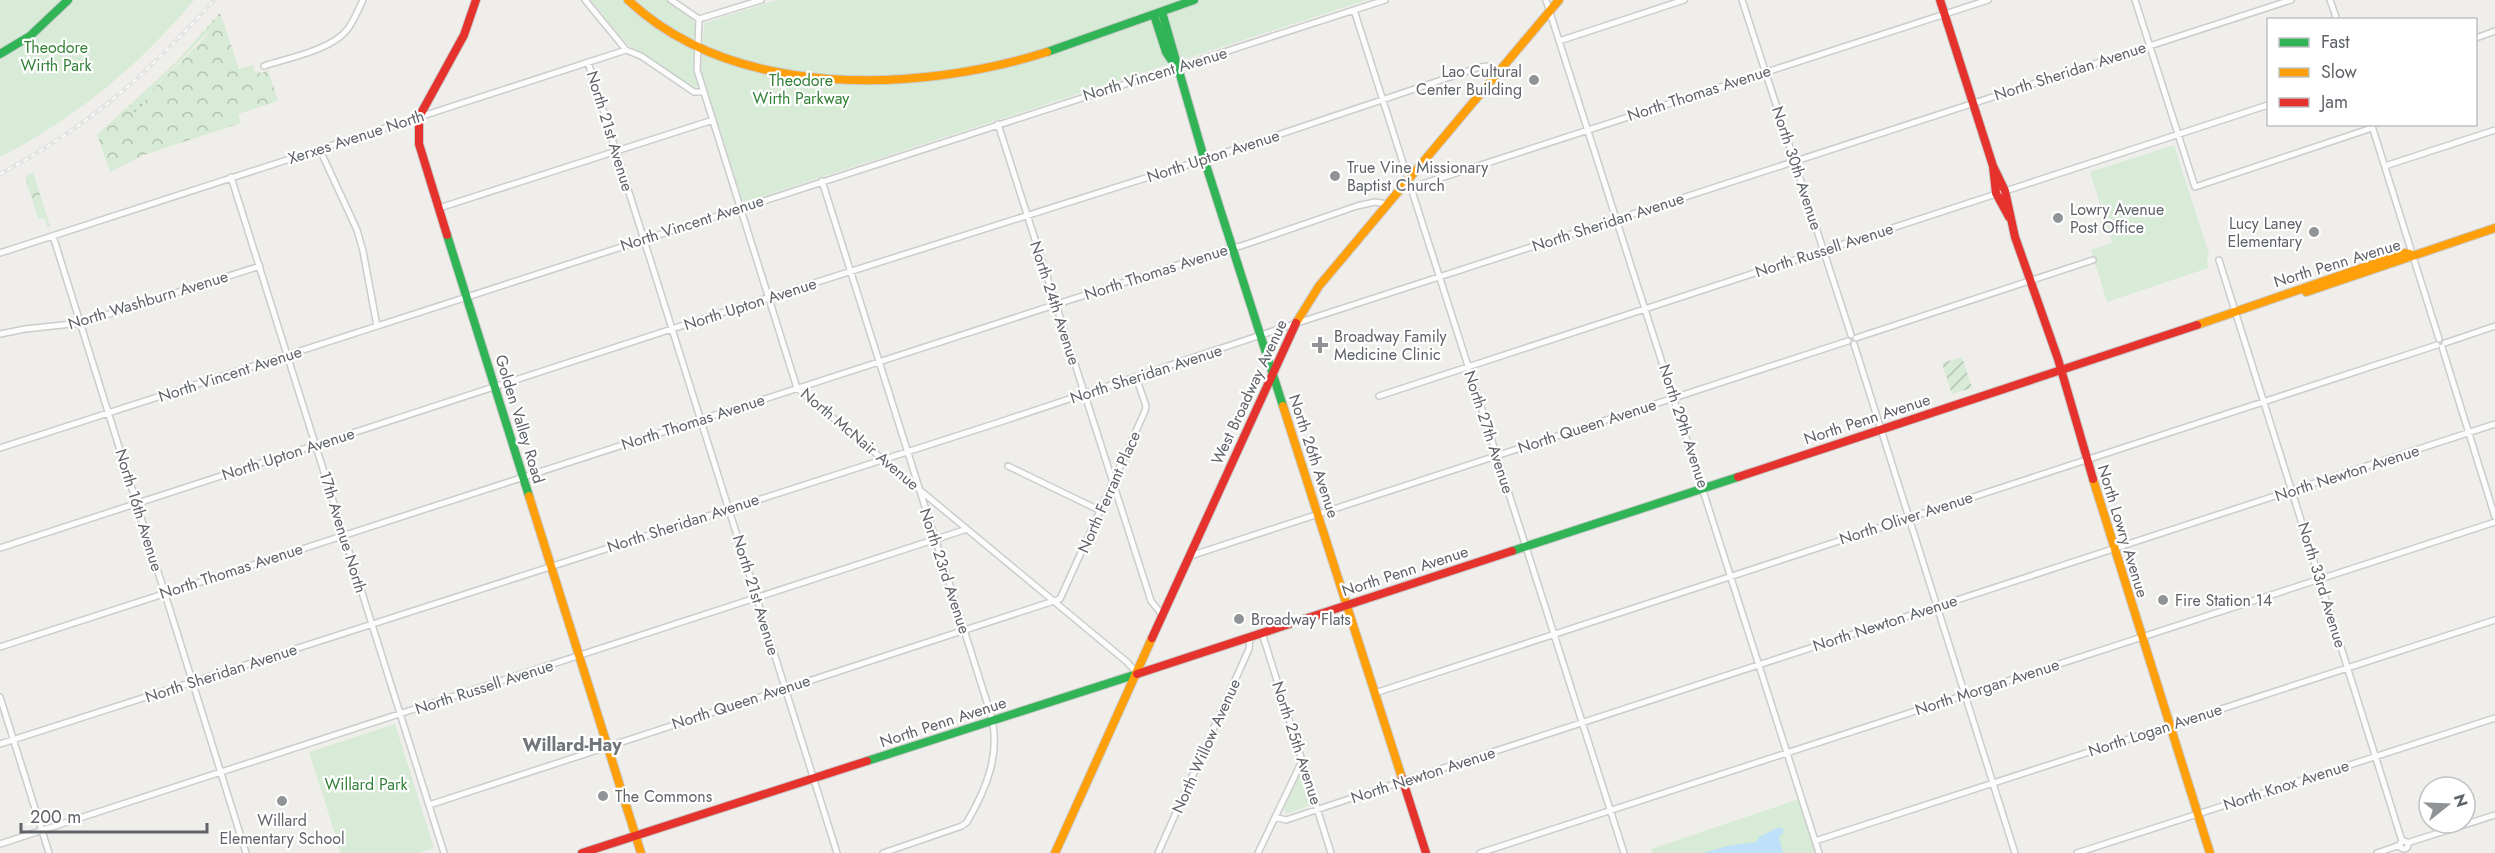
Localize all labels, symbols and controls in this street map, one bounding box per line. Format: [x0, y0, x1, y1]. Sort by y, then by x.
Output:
legend [2267, 18, 2477, 126]
text: Fast [2321, 29, 2350, 55]
park label: Theodore Wirth Park [20, 36, 92, 77]
street label: North Sheridan Avenue [1991, 36, 2149, 106]
street label: North Vincent Avenue [1080, 41, 1230, 107]
street label: North Thomas Avenue [1624, 59, 1774, 127]
text: Slow [2321, 59, 2358, 85]
place label: Lao Cultural Center Building [1416, 60, 1522, 101]
street label: North 21st Avenue [581, 68, 639, 194]
park label: Theodore Wirth Parkway [753, 69, 850, 110]
marker: Lao Cultural Center Building [1527, 73, 1541, 87]
text: Jam [2319, 89, 2348, 115]
street label: North 30th Avenue [1766, 103, 1828, 233]
street label: Xerxes Avenue North [285, 104, 427, 170]
street label: North Upton Avenue [1144, 124, 1282, 188]
place label: True Vine Missionary Baptist Church [1347, 156, 1489, 197]
marker: True Vine Missionary Baptist Church [1328, 169, 1342, 183]
street label: North Sheridan Avenue [1529, 187, 1687, 257]
street label: North Vincent Avenue [617, 189, 767, 257]
place label: Lowry Avenue Post Office [2070, 198, 2164, 239]
marker: Lowry Avenue Post Office [2051, 211, 2065, 225]
place label: Lucy Laney Elementary [2228, 212, 2303, 253]
street label: North Russell Avenue [1752, 217, 1896, 283]
marker: Lucy Laney Elementary [2307, 225, 2321, 239]
street label: North Penn Avenue [2271, 233, 2403, 293]
street label: North 24th Avenue [1024, 238, 1086, 368]
street label: North Thomas Avenue [1081, 238, 1231, 306]
street label: North Washburn Avenue [65, 265, 231, 335]
street label: North Upton Avenue [681, 272, 819, 336]
street label: West Broadway Avenue [1205, 316, 1293, 468]
place label: Broadway Family Medicine Clinic [1334, 325, 1448, 366]
marker: Broadway Family Medicine Clinic [1311, 336, 1329, 354]
street label: North Sheridan Avenue [1067, 339, 1225, 409]
street label: North Vincent Avenue [155, 340, 305, 408]
street label: Golden Valley Road [489, 352, 551, 486]
street label: North 29th Avenue [1653, 361, 1715, 491]
street label: North 27th Avenue [1458, 368, 1520, 496]
street label: North McNair Avenue [796, 382, 924, 496]
street label: North Thomas Avenue [618, 388, 768, 456]
street label: North Penn Avenue [1801, 388, 1933, 450]
street label: North 26th Avenue [1283, 391, 1345, 521]
street label: North Queen Avenue [1515, 393, 1659, 459]
street label: North Upton Avenue [219, 422, 357, 486]
street label: North Ferrant Place [1072, 427, 1146, 557]
street label: North Newton Avenue [2272, 439, 2422, 507]
street label: North 16th Avenue [109, 446, 169, 574]
street label: North Lowry Avenue [2092, 462, 2154, 600]
street label: 17th Avenue North [314, 468, 372, 596]
street label: North Oliver Avenue [1836, 486, 1976, 550]
street label: North Sheridan Avenue [604, 488, 762, 558]
street label: North 23rd Avenue [914, 505, 976, 637]
street label: North 33rd Avenue [2292, 519, 2352, 651]
street label: North 21st Avenue [727, 532, 785, 658]
street label: North Thomas Avenue [156, 537, 306, 605]
street label: North Penn Avenue [1339, 540, 1471, 602]
street label: North Newton Avenue [1810, 589, 1960, 657]
place label: Fire Station 14 [2175, 589, 2272, 612]
marker: Fire Station 14 [2156, 593, 2170, 607]
place label: Broadway Flats [1251, 608, 1351, 631]
marker: Broadway Flats [1232, 612, 1246, 626]
street label: North Sheridan Avenue [142, 638, 300, 708]
street label: North Morgan Avenue [1912, 653, 2062, 721]
street label: North Russell Avenue [412, 654, 556, 720]
street label: North Queen Avenue [669, 669, 813, 735]
street label: North Willow Avenue [1166, 675, 1246, 817]
street label: North 25th Avenue [1266, 678, 1328, 808]
street label: North Penn Avenue [877, 691, 1009, 753]
street label: North Logan Avenue [2085, 698, 2225, 762]
district label: Willard-Hay [522, 732, 622, 758]
street label: North Newton Avenue [1348, 741, 1498, 809]
street label: North Knox Avenue [2220, 754, 2352, 816]
park label: Willard Park [325, 773, 408, 796]
north arrow [2417, 775, 2477, 835]
place label: The Commons [615, 785, 712, 808]
marker: The Commons [596, 789, 610, 803]
text: N [2448, 791, 2474, 810]
marker: Willard Elementary School [275, 794, 289, 808]
scale bar [21, 796, 207, 834]
text: 200 m [30, 804, 81, 830]
place label: Willard Elementary School [219, 809, 345, 850]

